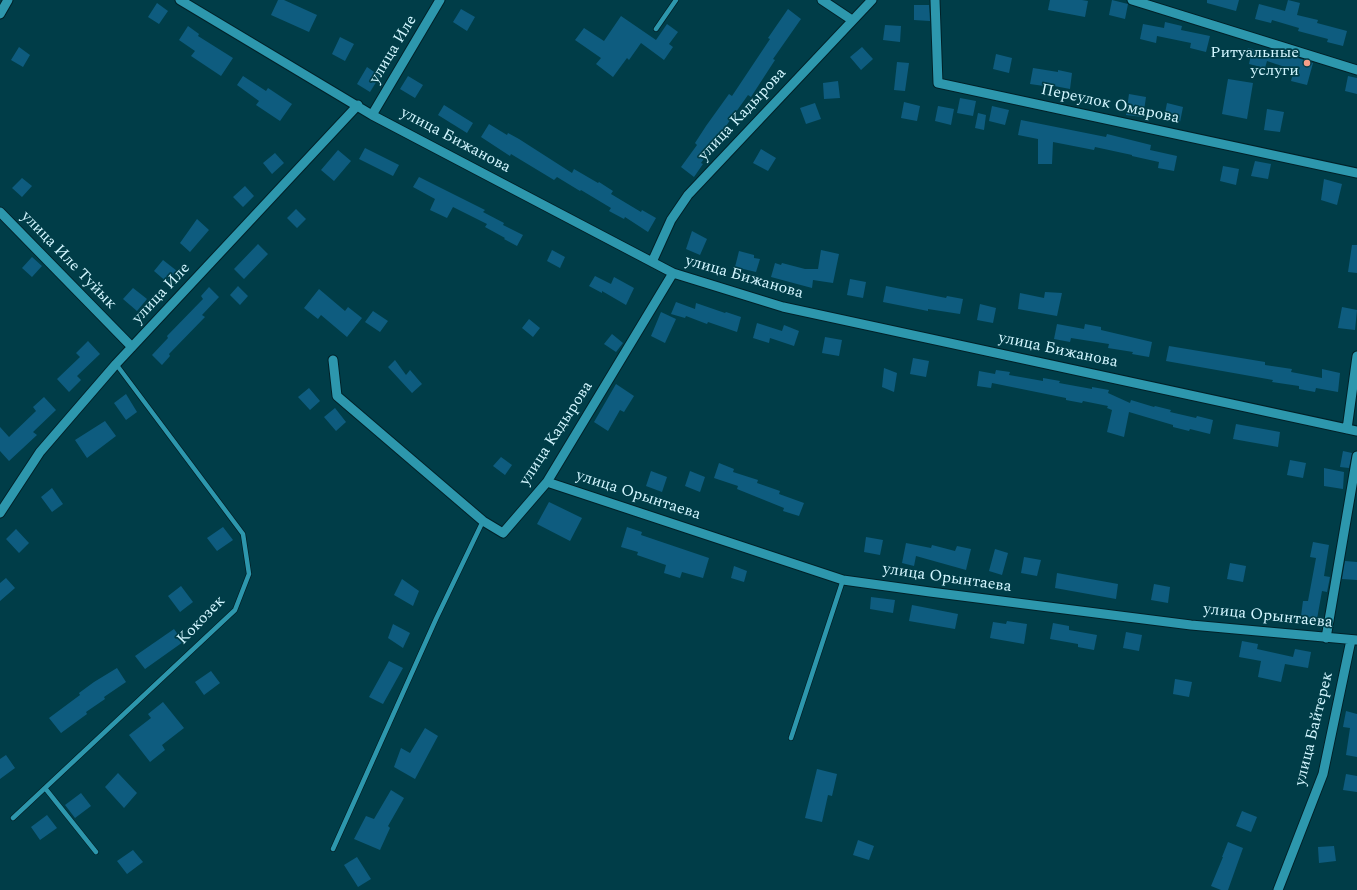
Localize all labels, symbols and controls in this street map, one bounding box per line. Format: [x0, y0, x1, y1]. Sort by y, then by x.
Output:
street label: улица Иле [366, 12, 422, 88]
place label: Ритуальные услуги [1210, 44, 1299, 82]
marker: Ритуальные услуги [1302, 58, 1312, 68]
street label: улица Кадырова [695, 64, 791, 166]
street label: Переулок Омарова [1039, 81, 1181, 129]
street label: улица Бижанова [397, 104, 513, 178]
street label: улица Иле Туйык [16, 208, 120, 314]
street label: улица Бижанова [683, 252, 805, 304]
street label: улица Иле [129, 259, 195, 329]
street label: улица Бижанова [996, 329, 1120, 373]
street label: улица Кадырова [516, 378, 598, 490]
street label: улица Орынтаева [573, 467, 703, 525]
street label: улица Орынтаева [881, 560, 1013, 598]
street label: Кокозек [174, 592, 230, 650]
street label: улица Орынтаева [1202, 601, 1334, 633]
street label: улица Байтерек [1292, 670, 1338, 788]

